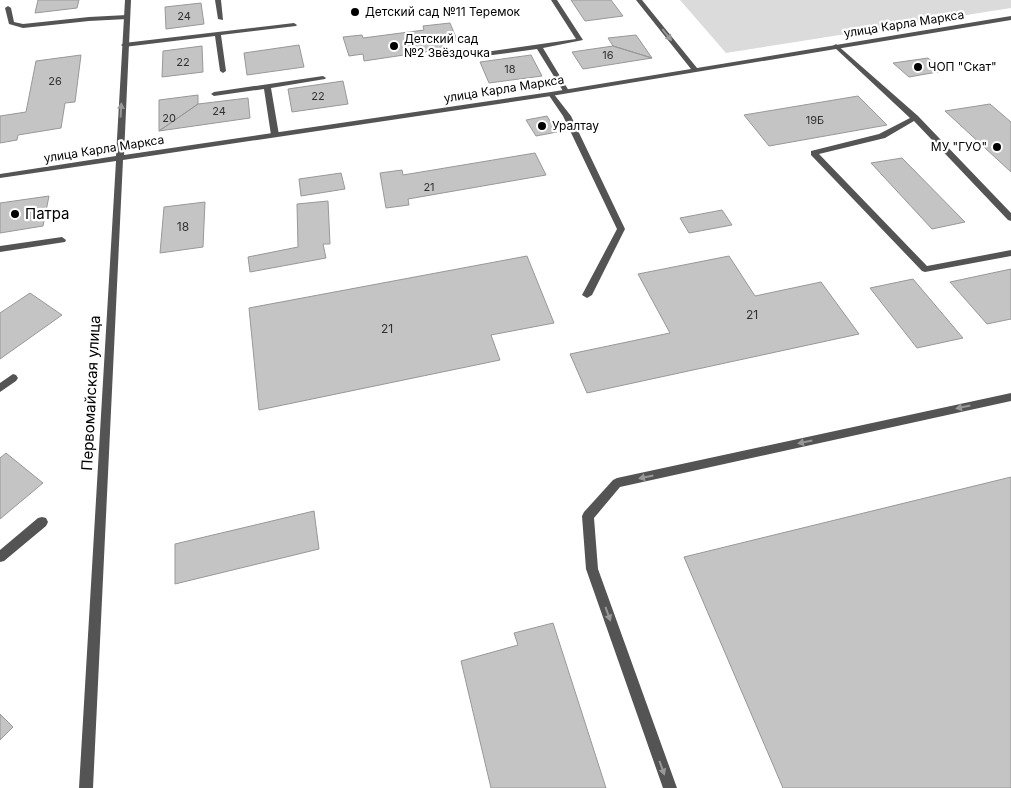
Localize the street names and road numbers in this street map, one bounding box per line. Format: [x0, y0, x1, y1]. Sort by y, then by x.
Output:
street label: улица Карла Маркса [843, 7, 965, 40]
street label: улица Карла Маркса [443, 72, 565, 105]
street label: улица Карла Маркса [43, 132, 165, 165]
street label: Первомайская улица [77, 315, 104, 471]

